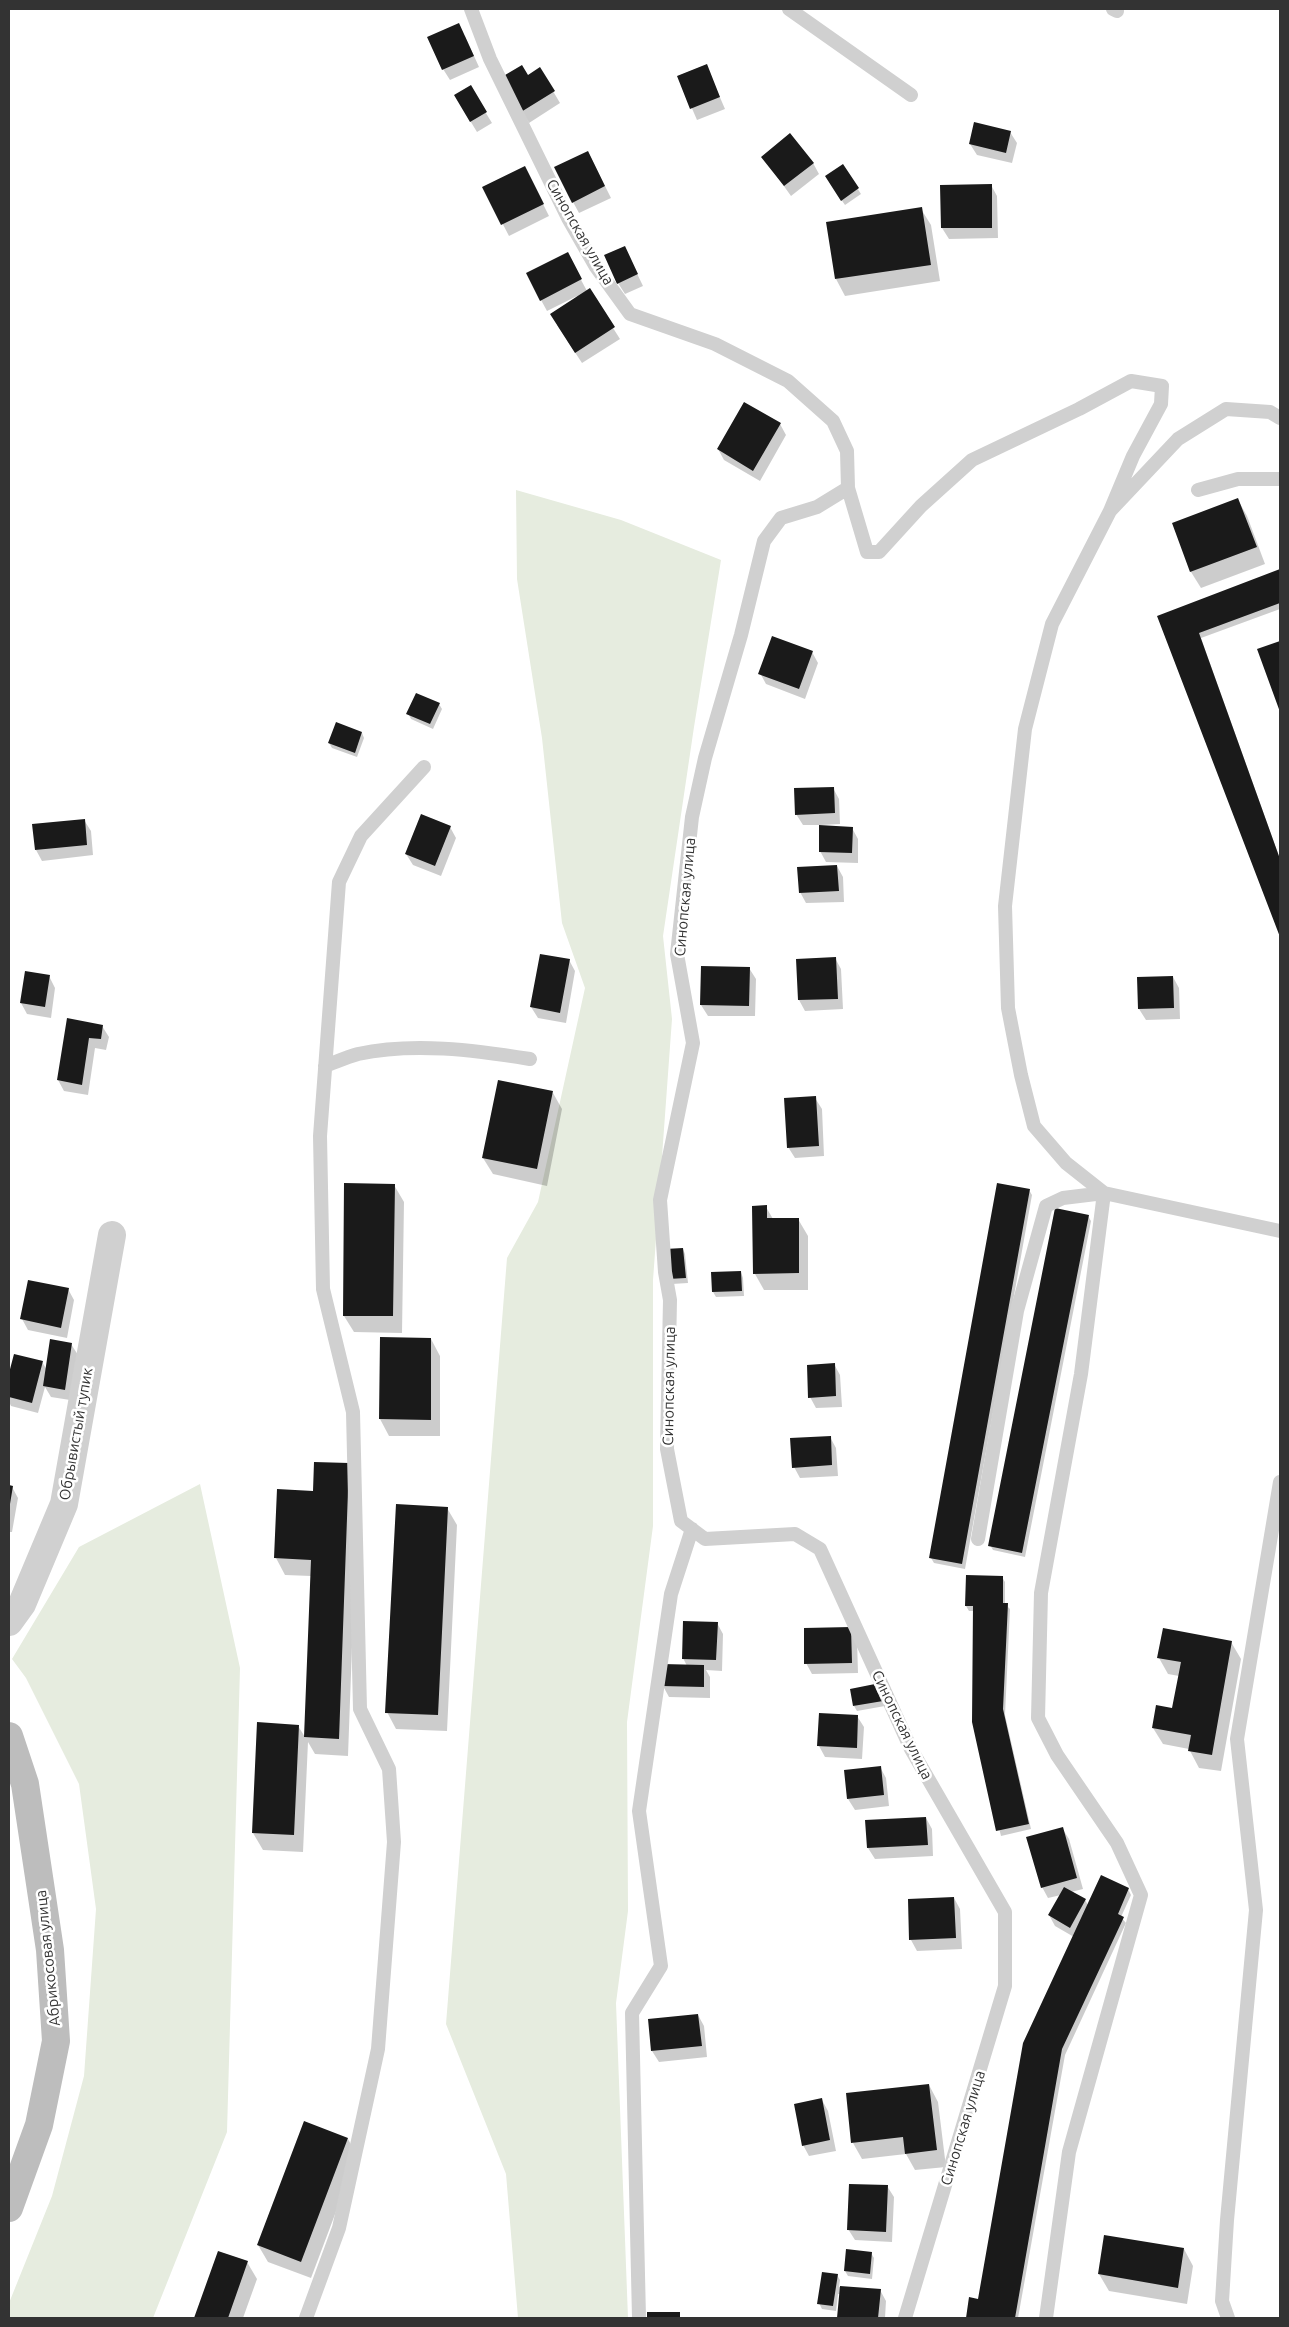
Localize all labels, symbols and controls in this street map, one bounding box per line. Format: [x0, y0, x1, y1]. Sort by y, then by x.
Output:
street label: Синопская улица [542, 176, 618, 288]
street label: Синопская улица [671, 837, 699, 957]
street label: Синопская улица [659, 1326, 679, 1446]
street label: Обрывистый тупик [55, 1366, 97, 1502]
street label: Синопская улица [868, 1667, 936, 1783]
street label: Абрикосовая улица [32, 1889, 64, 2027]
street label: Синопская улица [937, 2068, 989, 2188]

